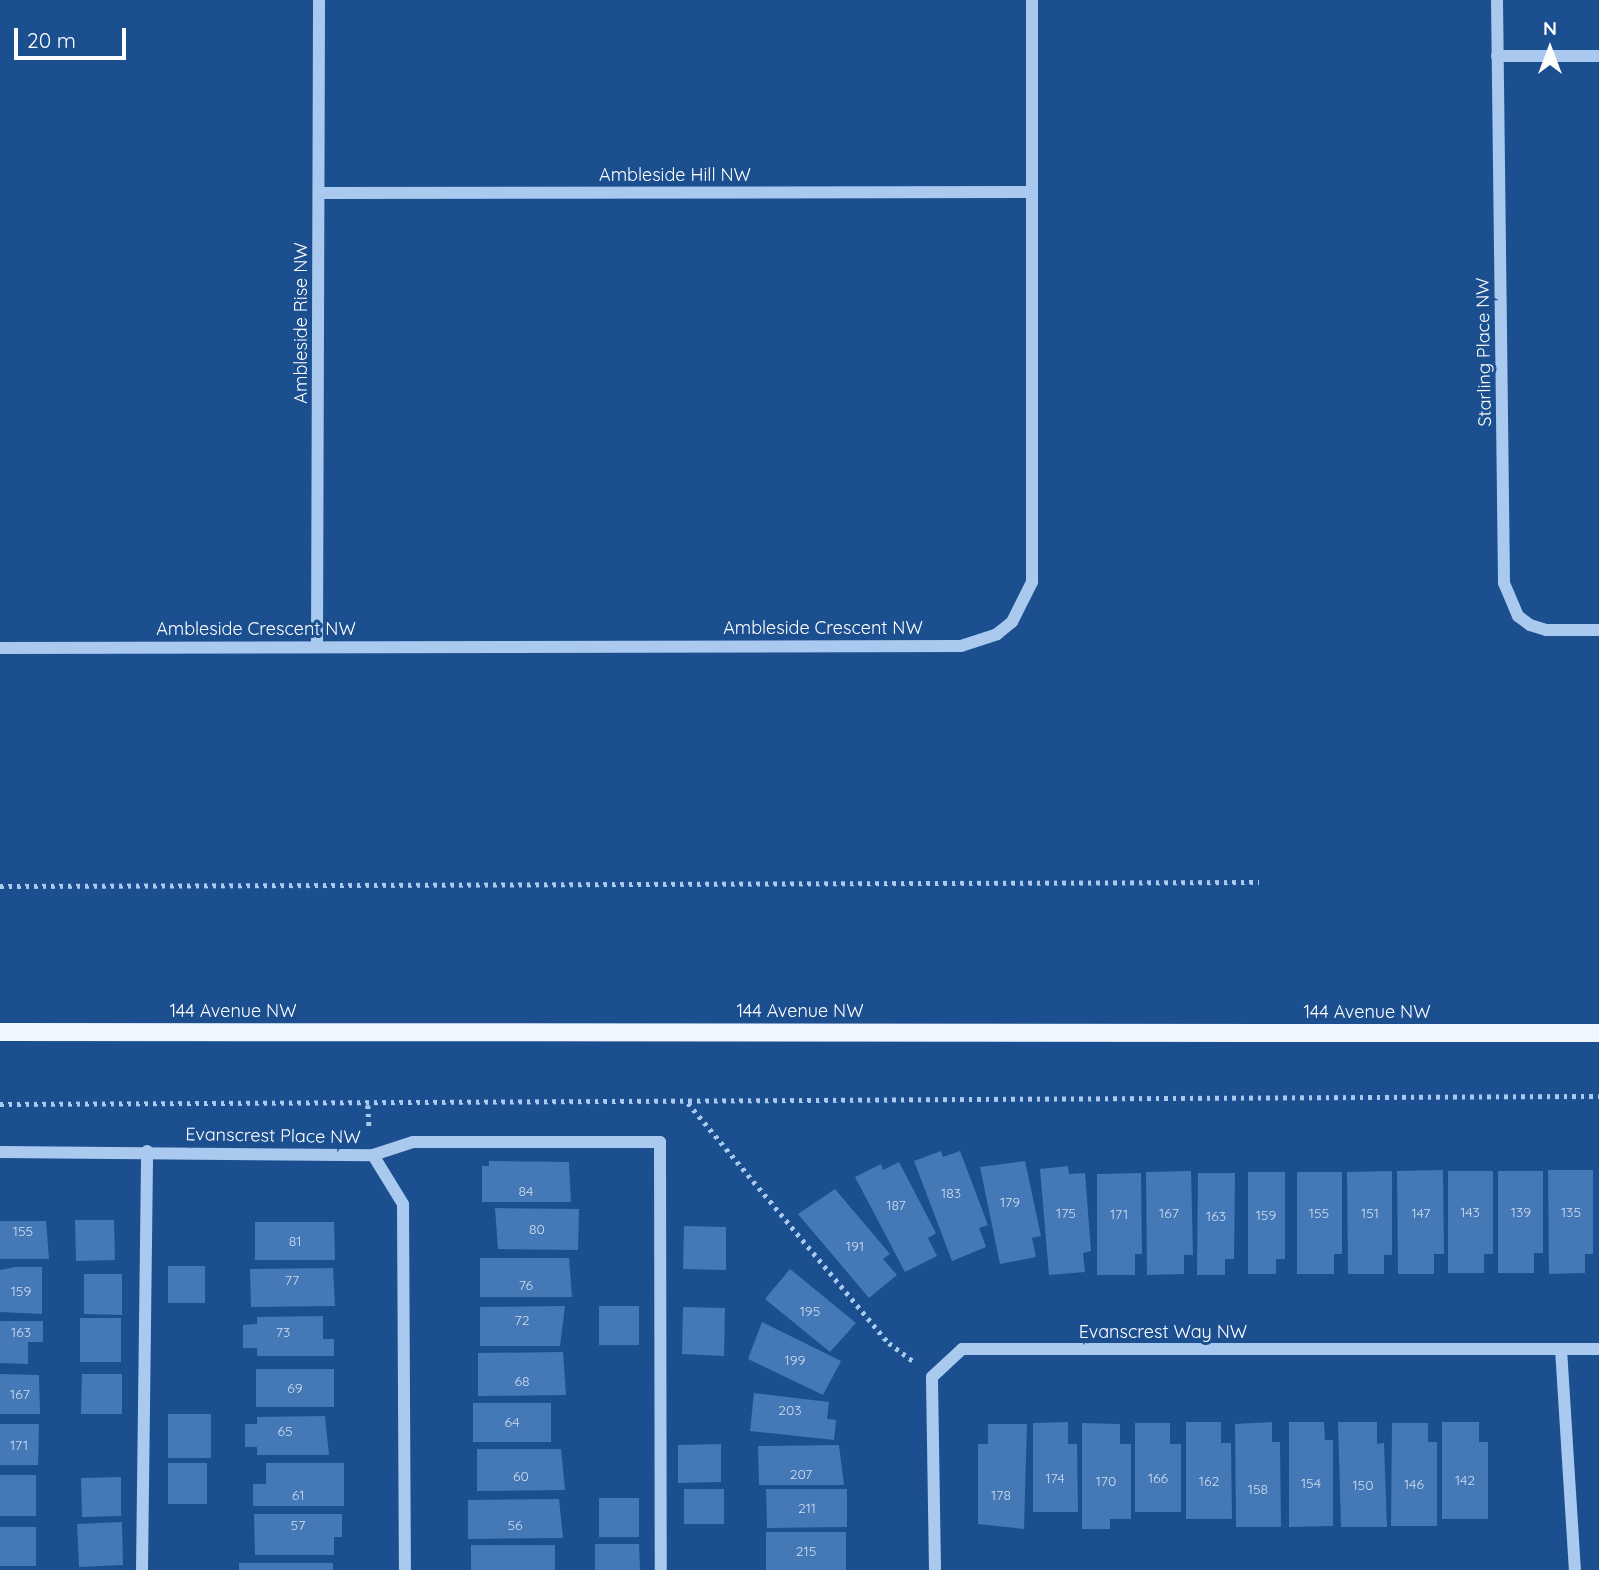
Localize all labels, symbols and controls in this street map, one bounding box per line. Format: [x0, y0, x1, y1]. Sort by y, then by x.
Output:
scale bar [18, 14, 130, 58]
north arrow [1515, 14, 1585, 84]
text: N [1543, 16, 1557, 40]
text: 20 m [27, 27, 76, 53]
street label: Ambleside Hill NW [599, 164, 751, 186]
street label: Ambleside Rise NW [290, 242, 312, 404]
street label: Starling Place NW [1472, 277, 1496, 427]
street label: Ambleside Crescent NW [723, 617, 923, 639]
street label: Ambleside Crescent NW [156, 618, 356, 640]
street label: 144 Avenue NW [169, 1000, 297, 1022]
street label: 144 Avenue NW [736, 1000, 864, 1022]
street label: 144 Avenue NW [1303, 1001, 1431, 1023]
street label: Evanscrest Place NW [185, 1124, 361, 1148]
house number: 84 [519, 1183, 533, 1199]
house number: 183 [941, 1185, 961, 1201]
house number: 179 [1000, 1194, 1020, 1210]
house number: 187 [886, 1197, 906, 1213]
house number: 143 [1460, 1204, 1480, 1220]
house number: 139 [1511, 1204, 1531, 1220]
house number: 135 [1561, 1204, 1581, 1220]
house number: 175 [1056, 1205, 1076, 1221]
house number: 167 [1159, 1205, 1179, 1221]
house number: 155 [1309, 1205, 1329, 1221]
house number: 151 [1361, 1205, 1379, 1221]
house number: 147 [1411, 1205, 1431, 1221]
house number: 171 [1110, 1206, 1128, 1222]
house number: 159 [1256, 1207, 1276, 1223]
house number: 163 [1206, 1208, 1226, 1224]
house number: 80 [529, 1221, 545, 1237]
house number: 155 [13, 1223, 33, 1239]
house number: 81 [289, 1233, 301, 1249]
house number: 191 [846, 1238, 864, 1254]
house number: 77 [285, 1272, 299, 1288]
house number: 76 [519, 1277, 533, 1293]
house number: 159 [11, 1283, 31, 1299]
house number: 195 [800, 1303, 820, 1319]
house number: 72 [515, 1312, 529, 1328]
street label: Evanscrest Way NW [1079, 1321, 1247, 1343]
house number: 163 [11, 1324, 31, 1340]
house number: 73 [276, 1324, 290, 1340]
house number: 199 [785, 1352, 805, 1368]
house number: 68 [514, 1373, 530, 1389]
house number: 69 [287, 1380, 303, 1396]
house number: 167 [10, 1386, 30, 1402]
house number: 203 [778, 1402, 802, 1418]
house number: 64 [504, 1414, 520, 1430]
house number: 65 [277, 1423, 293, 1439]
house number: 171 [10, 1437, 28, 1453]
house number: 207 [790, 1466, 812, 1482]
house number: 60 [513, 1468, 529, 1484]
house number: 174 [1045, 1470, 1065, 1486]
house number: 166 [1148, 1470, 1168, 1486]
house number: 142 [1455, 1472, 1475, 1488]
house number: 170 [1096, 1473, 1116, 1489]
house number: 162 [1199, 1473, 1219, 1489]
house number: 154 [1301, 1475, 1321, 1491]
house number: 146 [1404, 1476, 1424, 1492]
house number: 150 [1352, 1477, 1374, 1493]
house number: 158 [1248, 1481, 1268, 1497]
house number: 61 [292, 1487, 304, 1503]
house number: 178 [991, 1487, 1011, 1503]
house number: 211 [798, 1500, 816, 1516]
house number: 57 [291, 1517, 305, 1533]
house number: 56 [507, 1517, 523, 1533]
house number: 215 [796, 1543, 816, 1559]

